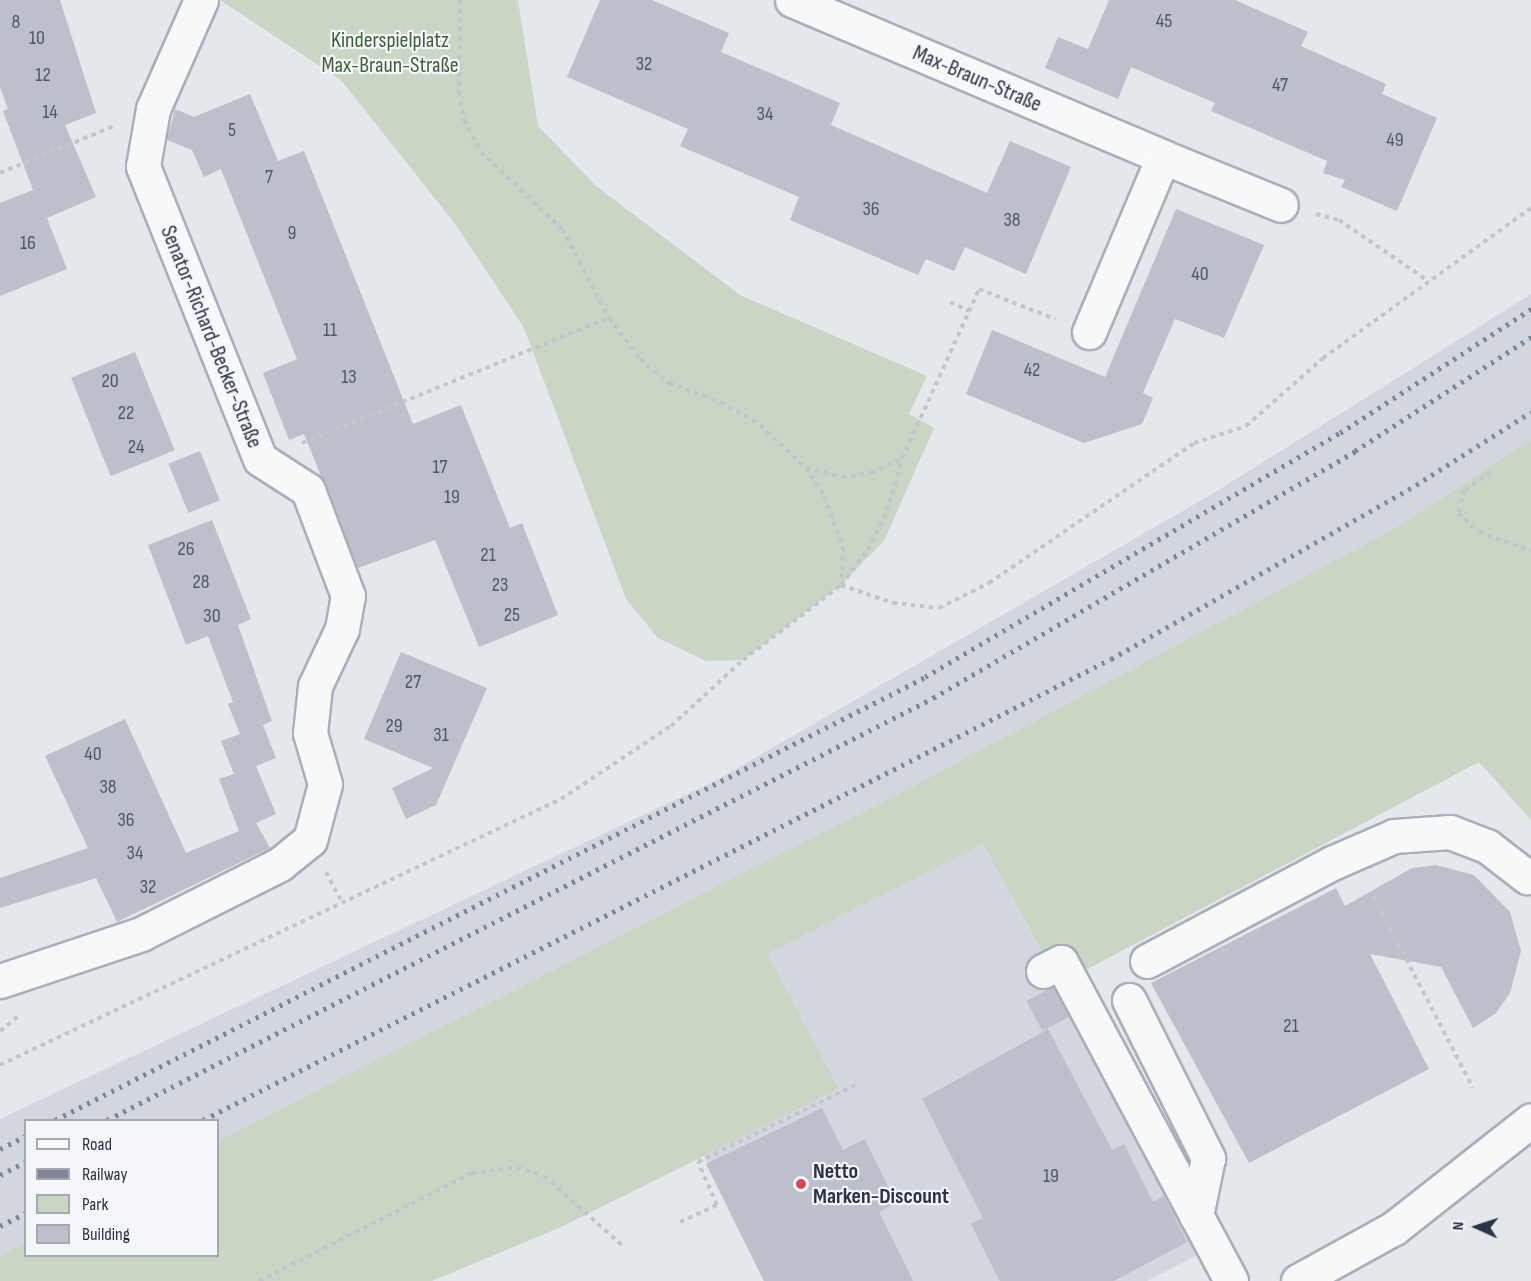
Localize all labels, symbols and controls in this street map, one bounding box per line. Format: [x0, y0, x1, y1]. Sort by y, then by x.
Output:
house number: 45 [1156, 9, 1172, 33]
house number: 8 [12, 10, 20, 34]
house number: 10 [29, 26, 45, 50]
park label: Kinderspielplatz Max-Braun-Straße [321, 27, 459, 78]
street label: Max-Braun-Straße [909, 40, 1045, 118]
house number: 32 [636, 52, 652, 76]
house number: 12 [35, 63, 51, 87]
house number: 47 [1272, 73, 1288, 97]
house number: 14 [42, 100, 58, 124]
house number: 34 [757, 102, 773, 126]
house number: 5 [228, 118, 236, 142]
house number: 49 [1386, 128, 1404, 152]
house number: 7 [265, 165, 273, 189]
house number: 36 [862, 197, 880, 221]
house number: 38 [1003, 208, 1021, 232]
house number: 9 [288, 221, 296, 245]
street label: Senator-Richard-Becker-Straße [154, 222, 268, 452]
house number: 16 [20, 231, 36, 255]
house number: 40 [1191, 262, 1209, 286]
house number: 11 [323, 318, 337, 342]
house number: 42 [1024, 358, 1040, 382]
house number: 13 [341, 365, 357, 389]
house number: 20 [101, 369, 119, 393]
house number: 22 [118, 401, 134, 425]
house number: 24 [128, 435, 144, 459]
house number: 17 [433, 455, 447, 479]
house number: 19 [444, 485, 460, 509]
house number: 26 [178, 537, 194, 561]
house number: 21 [480, 543, 496, 567]
house number: 28 [193, 570, 209, 594]
house number: 23 [492, 573, 508, 597]
house number: 25 [504, 603, 520, 627]
house number: 30 [203, 604, 221, 628]
house number: 27 [405, 670, 421, 694]
house number: 29 [385, 714, 403, 738]
house number: 31 [433, 723, 449, 747]
house number: 40 [84, 742, 102, 766]
house number: 38 [99, 775, 117, 799]
house number: 36 [117, 808, 135, 832]
house number: 34 [127, 841, 143, 865]
house number: 32 [140, 875, 156, 899]
house number: 21 [1283, 1014, 1299, 1038]
legend [24, 1119, 219, 1257]
text: Road [82, 1134, 112, 1155]
place label: Netto Marken-Discount [813, 1158, 949, 1210]
text: Railway [82, 1164, 127, 1185]
house number: 19 [1043, 1164, 1059, 1188]
marker: Netto Marken-Discount [794, 1177, 808, 1191]
text: Park [82, 1194, 108, 1215]
north arrow [1447, 1197, 1507, 1257]
text: N [1449, 1221, 1468, 1231]
text: Building [82, 1224, 130, 1245]

